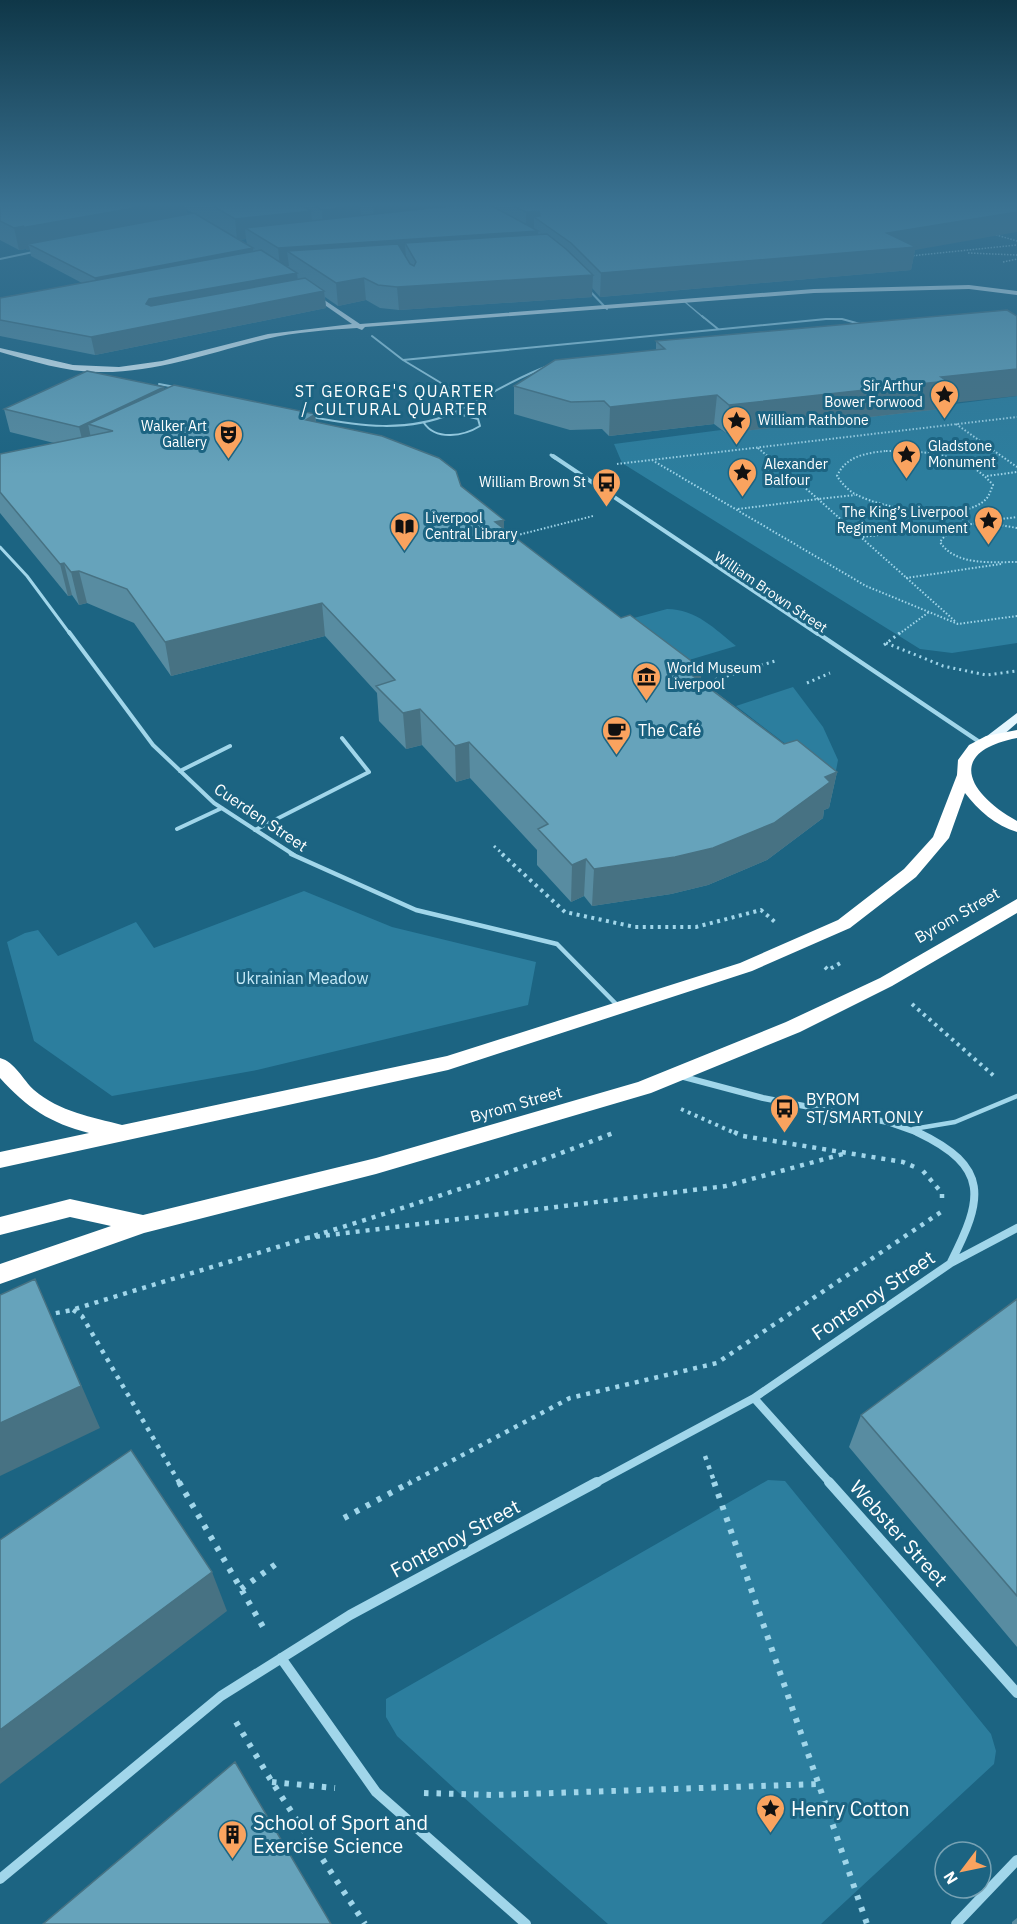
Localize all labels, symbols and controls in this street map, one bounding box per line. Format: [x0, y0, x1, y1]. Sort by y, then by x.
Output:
place label: Sir Arthur Bower Forwood [824, 377, 923, 411]
place icon: Sir Arthur Bower Forwood [928, 378, 960, 420]
district label: ST GEORGE'S QUARTER / CULTURAL QUARTER [295, 381, 495, 419]
place icon: William Rathbone [721, 404, 753, 446]
place label: William Rathbone [758, 411, 869, 429]
place label: Walker Art Gallery [141, 417, 207, 451]
theatre icon: Walker Art Gallery [212, 418, 244, 460]
place label: Gladstone Monument [928, 437, 996, 471]
place icon: Gladstone Monument [891, 438, 923, 480]
place label: Alexander Balfour [764, 455, 828, 489]
place icon: Alexander Balfour [727, 456, 759, 498]
bus stop icon: William Brown St [591, 466, 623, 508]
place label: William Brown St [479, 473, 586, 491]
place label: The King’s Liverpool Regiment Monument [837, 503, 968, 537]
place icon: The King’s Liverpool Regiment Monument [973, 504, 1005, 546]
place label: Liverpool Central Library [425, 509, 517, 543]
library icon: Liverpool Central Library [388, 510, 420, 552]
street label: William Brown Street [711, 548, 831, 637]
place label: World Museum Liverpool [667, 659, 761, 693]
museum icon: World Museum Liverpool [630, 660, 662, 702]
cafe icon: The Café [601, 714, 633, 756]
place label: The Café [638, 720, 701, 740]
street label: Cuerden Street [210, 778, 312, 856]
street label: Byrom Street [911, 883, 1003, 947]
park label: Ukrainian Meadow [236, 968, 368, 988]
street label: Byrom Street [468, 1081, 564, 1127]
place label: BYROM ST/SMART ONLY [806, 1089, 924, 1127]
bus stop icon: BYROM ST/SMART ONLY [769, 1092, 801, 1134]
street label: Fontenoy Street [806, 1244, 940, 1346]
street label: Webster Street [844, 1474, 954, 1592]
street label: Fontenoy Street [385, 1492, 525, 1584]
place icon: Henry Cotton [754, 1792, 786, 1834]
place label: Henry Cotton [791, 1795, 910, 1822]
place label: School of Sport and Exercise Science [253, 1809, 428, 1859]
building icon: School of Sport and Exercise Science [216, 1818, 248, 1860]
north arrow [933, 1840, 993, 1900]
text: N [939, 1868, 962, 1888]

